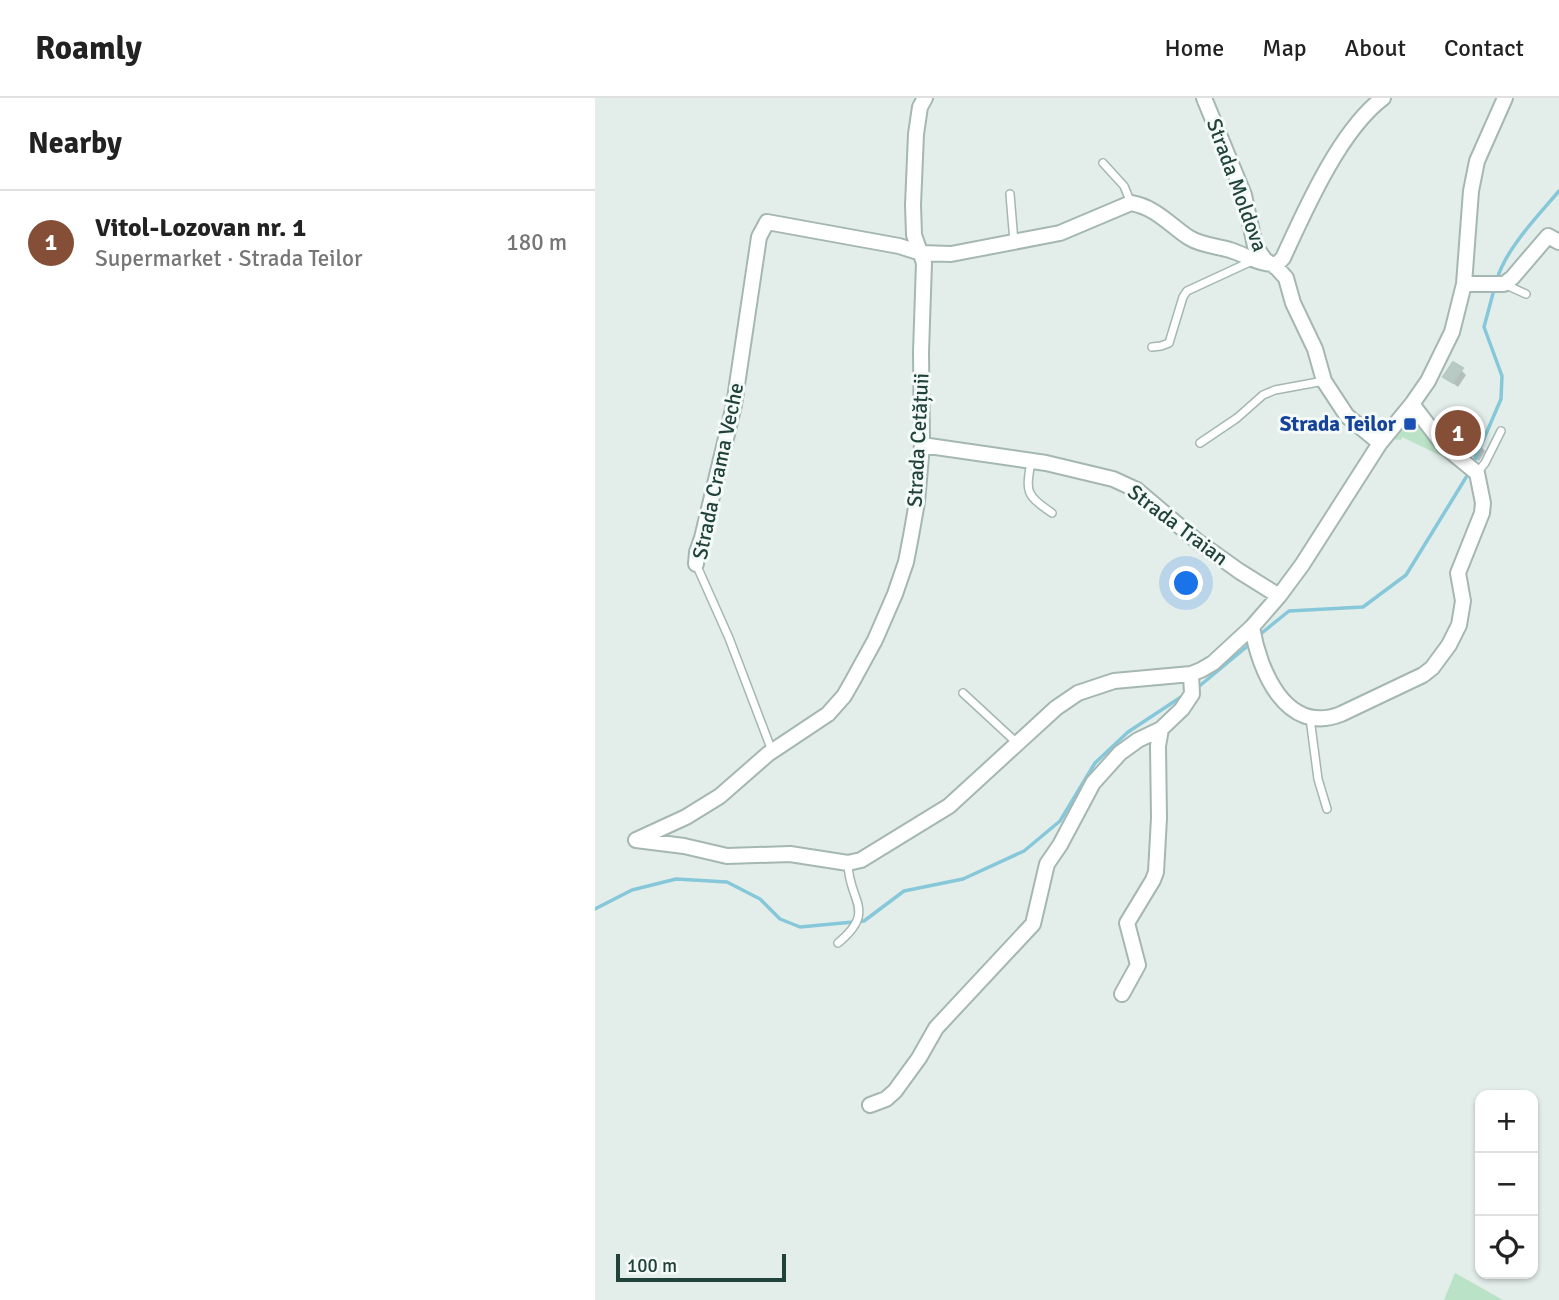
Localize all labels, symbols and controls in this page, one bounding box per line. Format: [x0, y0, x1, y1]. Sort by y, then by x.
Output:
text: Roamly [35, 28, 142, 69]
text: Home [1164, 33, 1224, 63]
text: Map [1262, 33, 1307, 63]
text: About [1345, 33, 1406, 63]
text: Contact [1444, 33, 1524, 63]
street label: Strada Moldova [1201, 115, 1273, 255]
text: Nearby [28, 125, 122, 162]
text: Vitol-Lozovan nr. 1 [95, 212, 306, 244]
text: 1 [45, 228, 57, 257]
text: 180 m [506, 228, 567, 257]
text: Supermarket · Strada Teilor [95, 244, 362, 273]
street label: Strada Cetățuii [901, 372, 935, 508]
street label: Strada Crama Veche [687, 380, 749, 562]
pin: 1 [1435, 407, 1481, 459]
place label: Strada Teilor [1280, 411, 1397, 437]
marker: Strada Teilor [1402, 416, 1418, 432]
street label: Strada Traian [1123, 479, 1233, 571]
your location [1169, 566, 1203, 600]
map controls [1475, 1090, 1538, 1279]
button: + [1475, 1090, 1538, 1153]
button: − [1475, 1153, 1538, 1216]
button: locate [1475, 1216, 1538, 1279]
scale bar [616, 1251, 786, 1283]
text: 100 m [627, 1254, 677, 1278]

